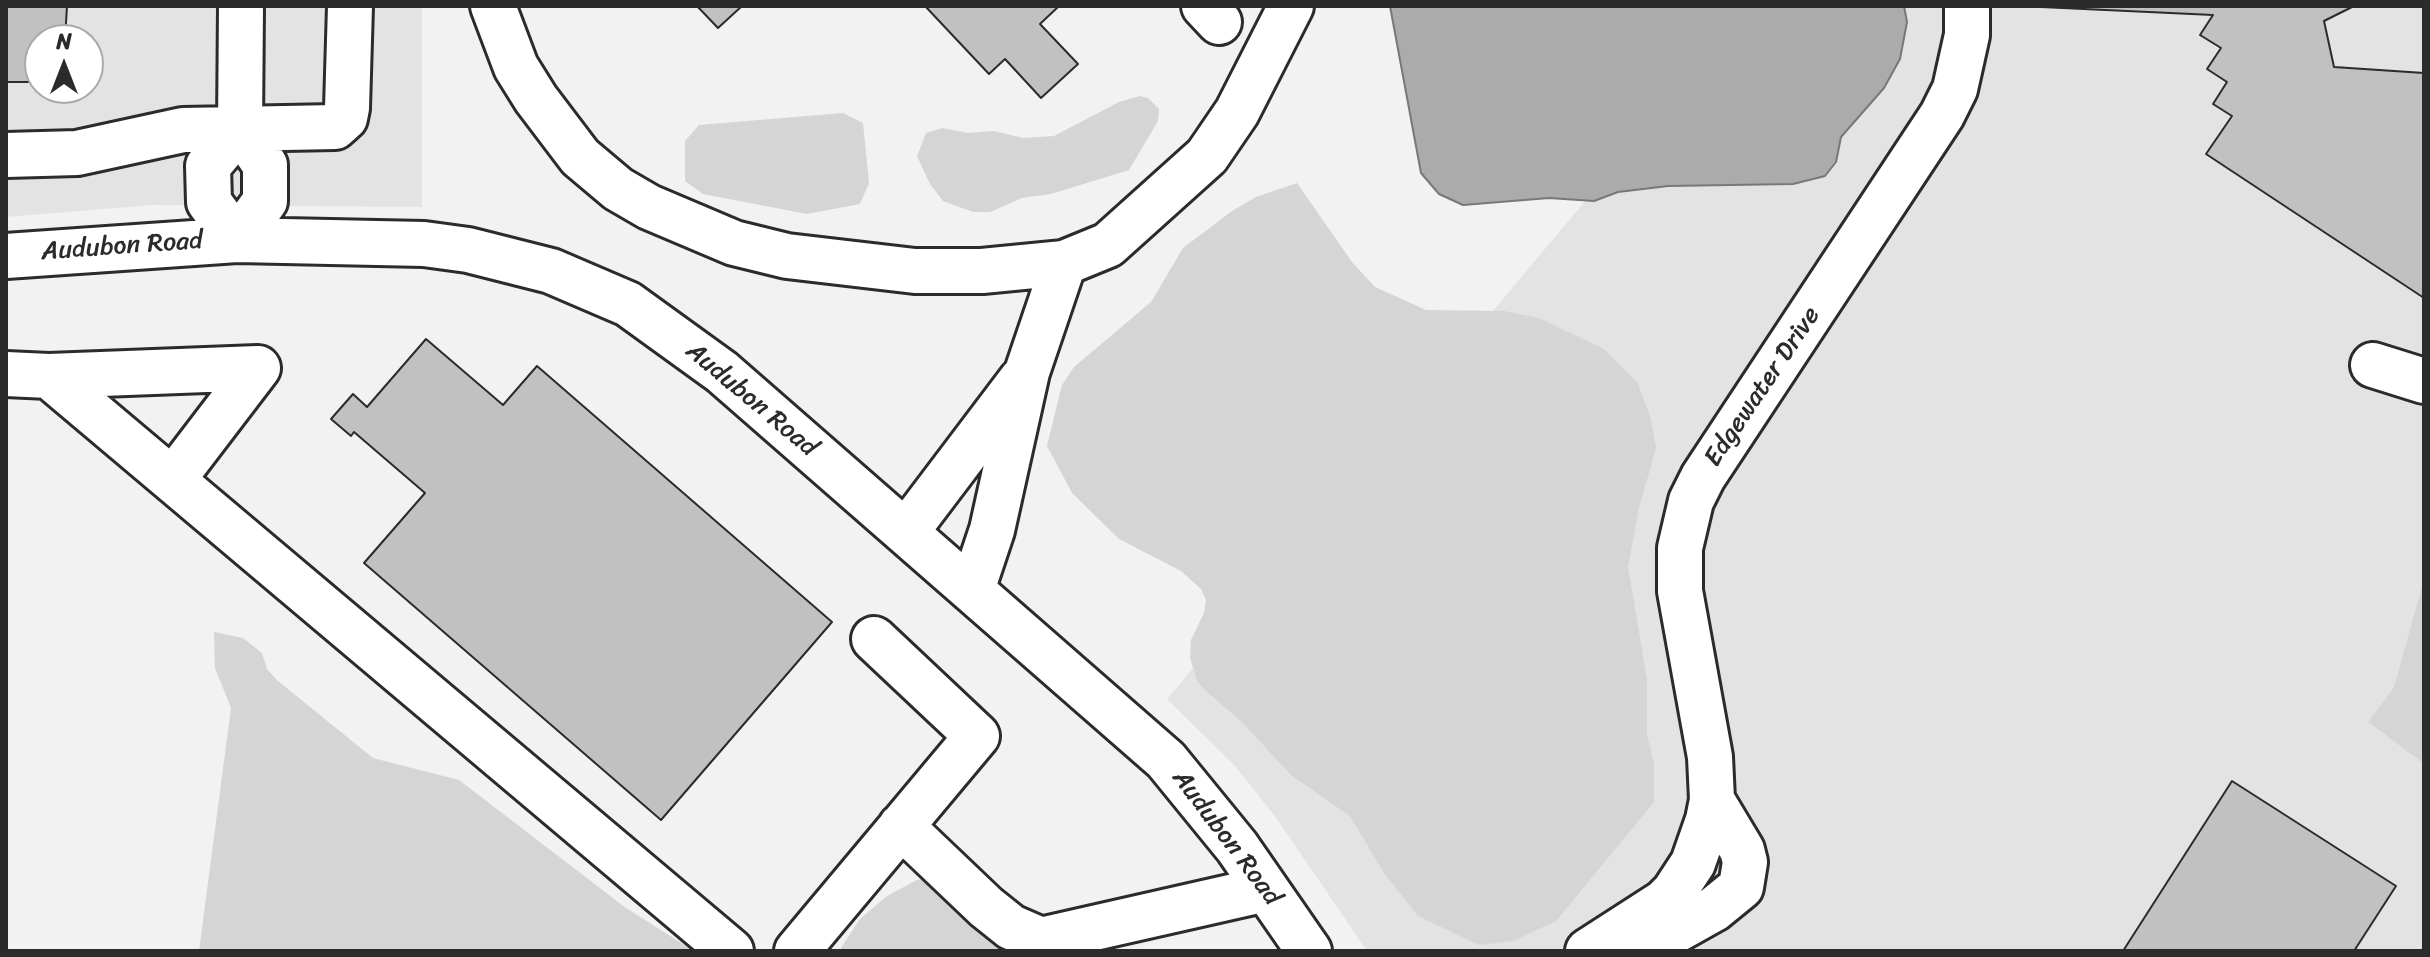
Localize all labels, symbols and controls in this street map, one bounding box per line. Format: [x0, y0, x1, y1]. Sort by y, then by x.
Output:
text: N [56, 22, 72, 61]
north arrow [24, 24, 104, 104]
street label: Audubon Road [40, 226, 204, 268]
street label: Edgewater Drive [1698, 301, 1828, 473]
street label: Audubon Road [679, 336, 823, 464]
street label: Audubon Road [1165, 764, 1287, 912]

